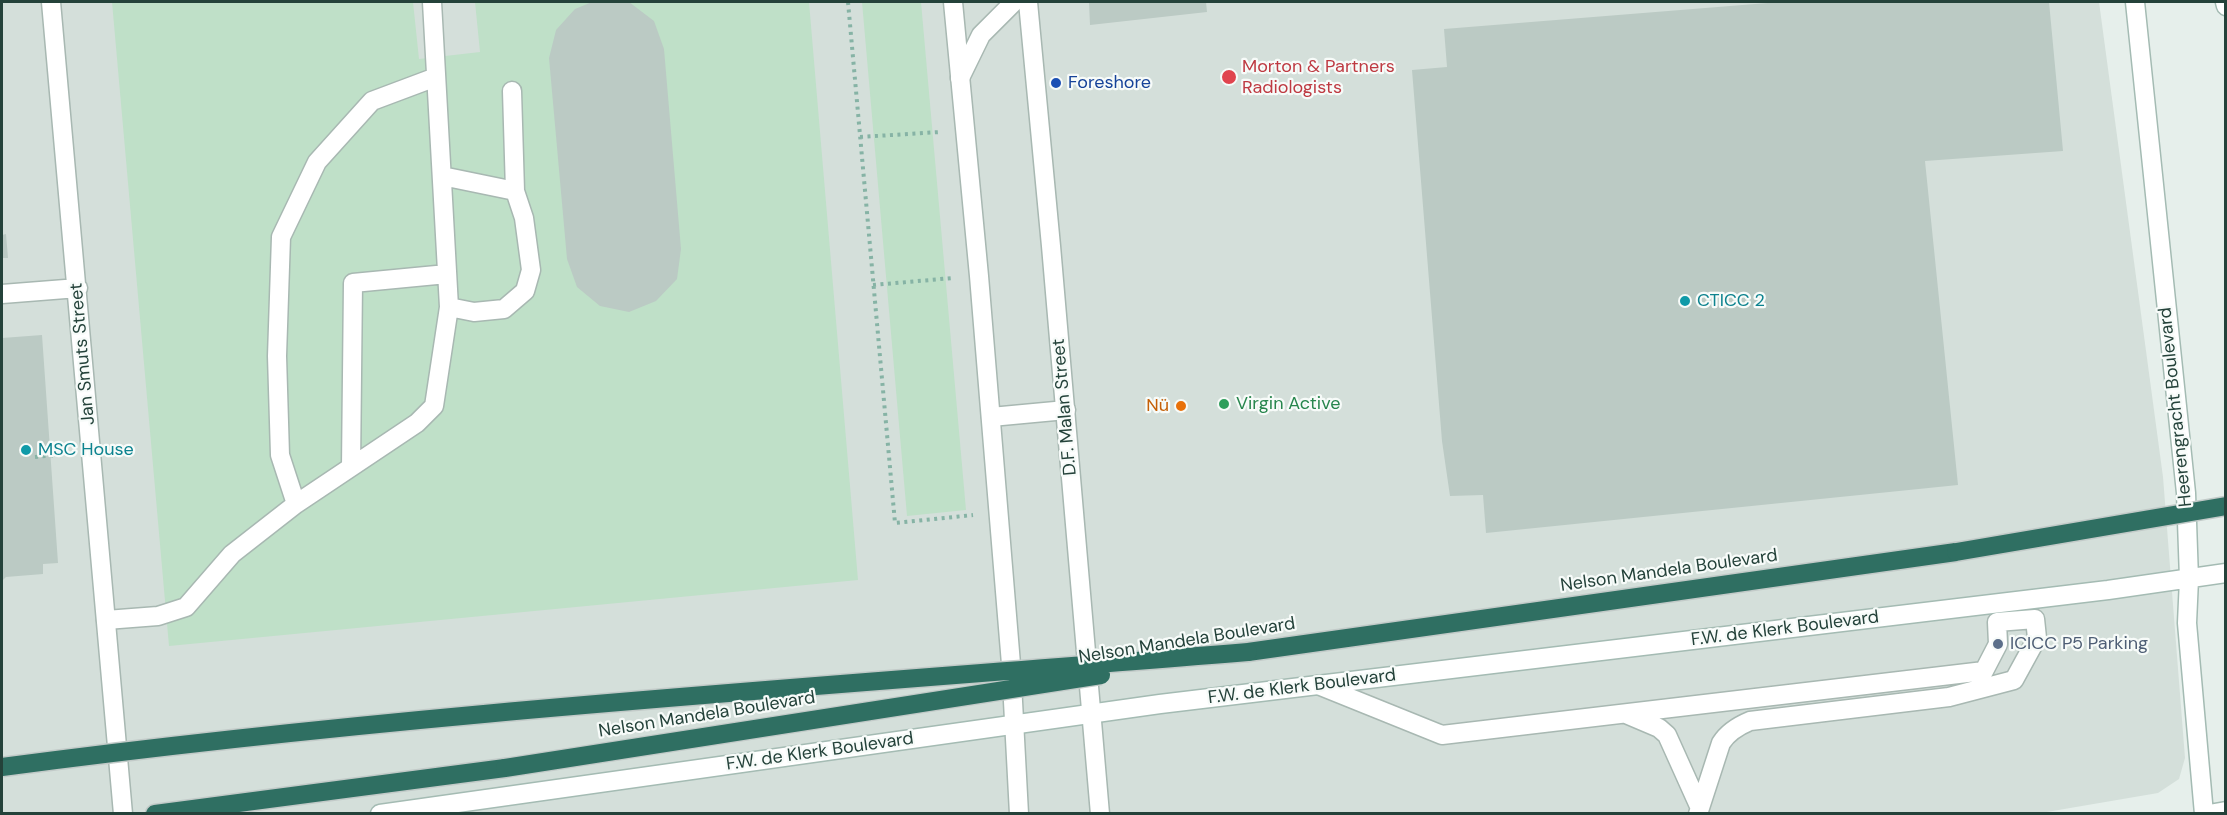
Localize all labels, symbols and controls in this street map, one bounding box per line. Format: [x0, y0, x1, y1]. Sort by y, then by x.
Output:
place label: Morton & Partners Radiologists [1242, 56, 1395, 98]
marker: Morton & Partners Radiologists [1220, 68, 1238, 86]
place label: Foreshore [1068, 72, 1151, 94]
marker: Foreshore [1049, 76, 1063, 90]
street label: Jan Smuts Street [66, 282, 100, 426]
place label: CTICC 2 [1697, 290, 1765, 312]
marker: CTICC 2 [1678, 294, 1692, 308]
street label: Heerengracht Boulevard [2155, 306, 2197, 508]
street label: D.F. Malan Street [1048, 338, 1082, 476]
place label: Virgin Active [1236, 393, 1340, 415]
place label: Nü [1146, 395, 1169, 417]
marker: Virgin Active [1217, 397, 1231, 411]
marker: Nü [1174, 399, 1188, 413]
place label: MSC House [38, 439, 134, 461]
marker: MSC House [19, 443, 33, 457]
street label: Nelson Mandela Boulevard [1559, 545, 1779, 597]
street label: F.W. de Klerk Boulevard [1690, 607, 1880, 651]
street label: Nelson Mandela Boulevard [1077, 613, 1297, 669]
place label: ICICC P5 Parking [2010, 633, 2148, 655]
marker: ICICC P5 Parking [1991, 637, 2005, 651]
street label: F.W. de Klerk Boulevard [1207, 665, 1397, 709]
street label: Nelson Mandela Boulevard [597, 687, 817, 743]
street label: F.W. de Klerk Boulevard [725, 728, 915, 776]

